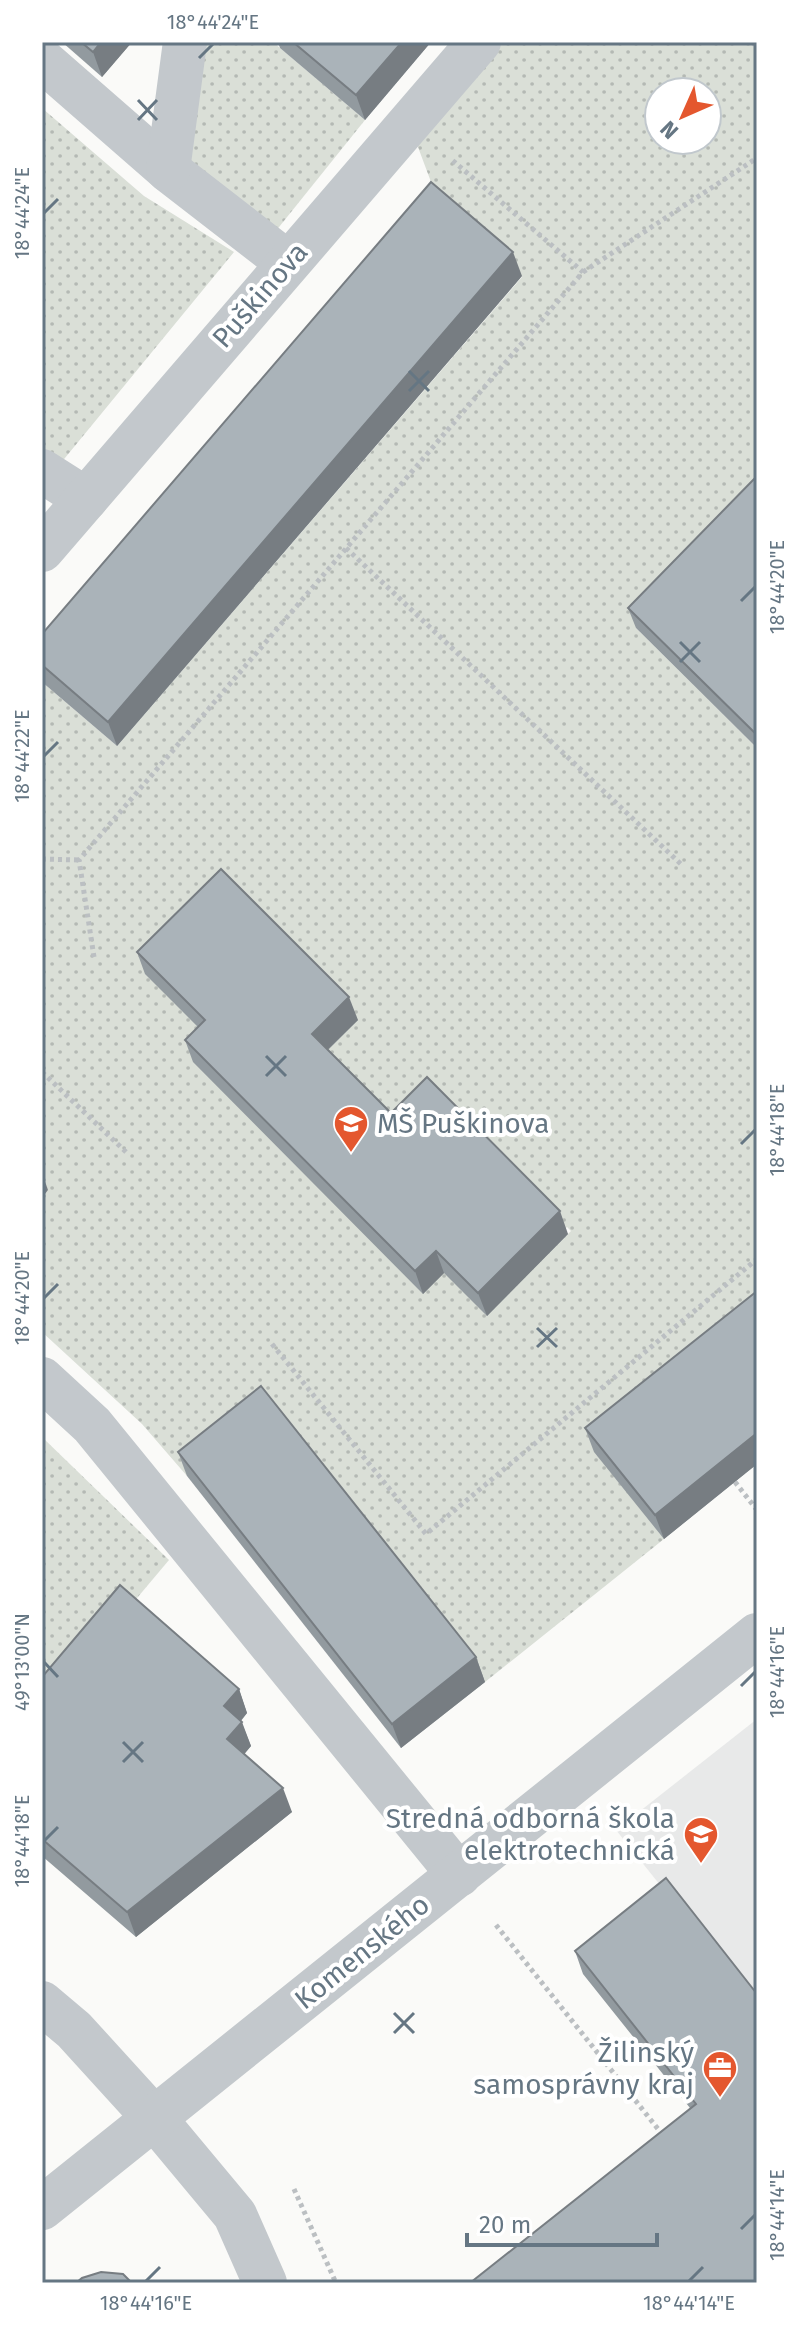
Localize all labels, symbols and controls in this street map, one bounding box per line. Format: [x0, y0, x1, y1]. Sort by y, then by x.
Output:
text: 18°44'24"E [167, 10, 259, 34]
north arrow [643, 76, 723, 156]
text: N [655, 115, 684, 144]
text: 18°44'24"E [10, 167, 34, 259]
street label: Puškinova [205, 236, 315, 354]
text: 18°44'20"E [765, 540, 789, 634]
text: 18°44'22"E [10, 709, 34, 803]
text: 18°44'18"E [765, 1084, 789, 1176]
school or university icon: MŠ Puškinova [332, 1104, 370, 1154]
place label: MŠ Puškinova [377, 1107, 549, 1140]
text: 18°44'20"E [10, 1251, 34, 1345]
text: 49°13'00"N [10, 1613, 34, 1711]
text: 18°44'16"E [765, 1626, 789, 1718]
text: 18°44'18"E [10, 1795, 34, 1887]
place label: Stredná odborná škola elektrotechnická [386, 1802, 675, 1867]
school or university icon: Stredná odborná škola elektrotechnická [682, 1815, 720, 1865]
street label: Komenského [288, 1888, 436, 2016]
place label: Žilinský samosprávny kraj [473, 2036, 694, 2101]
office icon: Žilinský samosprávny kraj [701, 2049, 739, 2099]
text: 18°44'14"E [765, 2169, 789, 2261]
scale bar [467, 2197, 657, 2247]
text: 20 m [479, 2211, 531, 2239]
text: 18°44'16"E [100, 2291, 192, 2315]
text: 18°44'14"E [643, 2291, 735, 2315]

